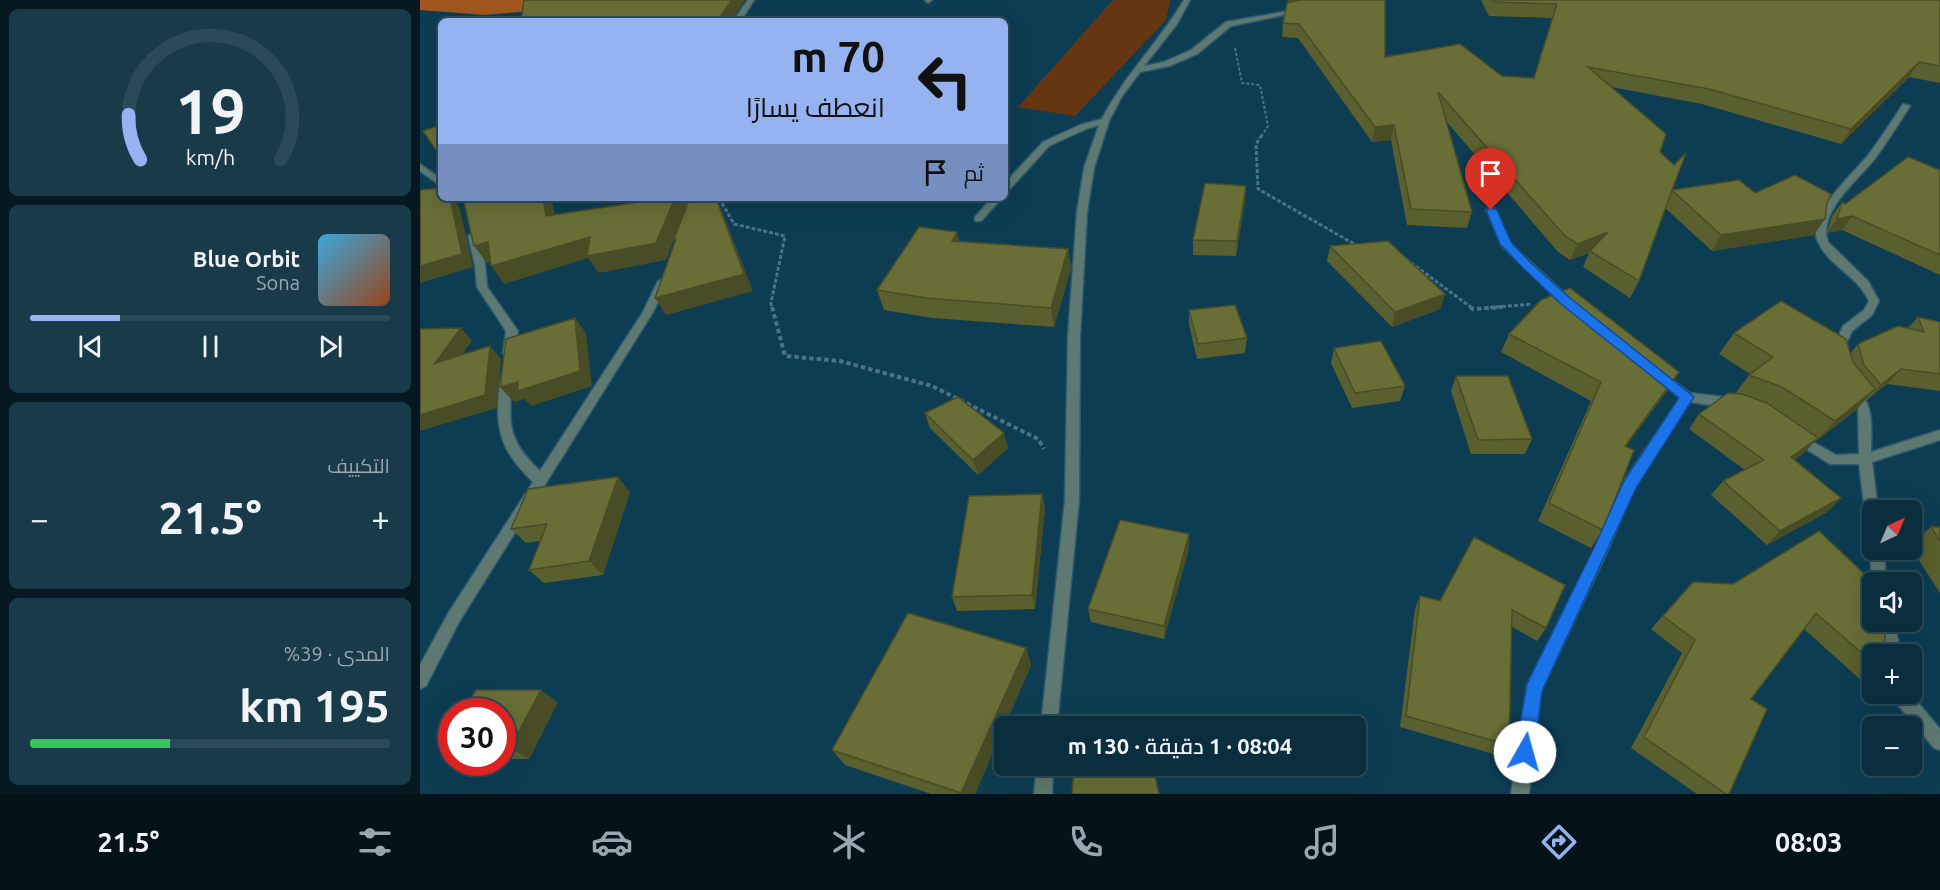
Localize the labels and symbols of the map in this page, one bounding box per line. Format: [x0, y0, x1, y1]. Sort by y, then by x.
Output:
pin [1465, 148, 1516, 210]
north arrow [1862, 500, 1922, 560]
speed limit sign: 30 [438, 698, 516, 776]
position arrow [1493, 720, 1557, 784]

